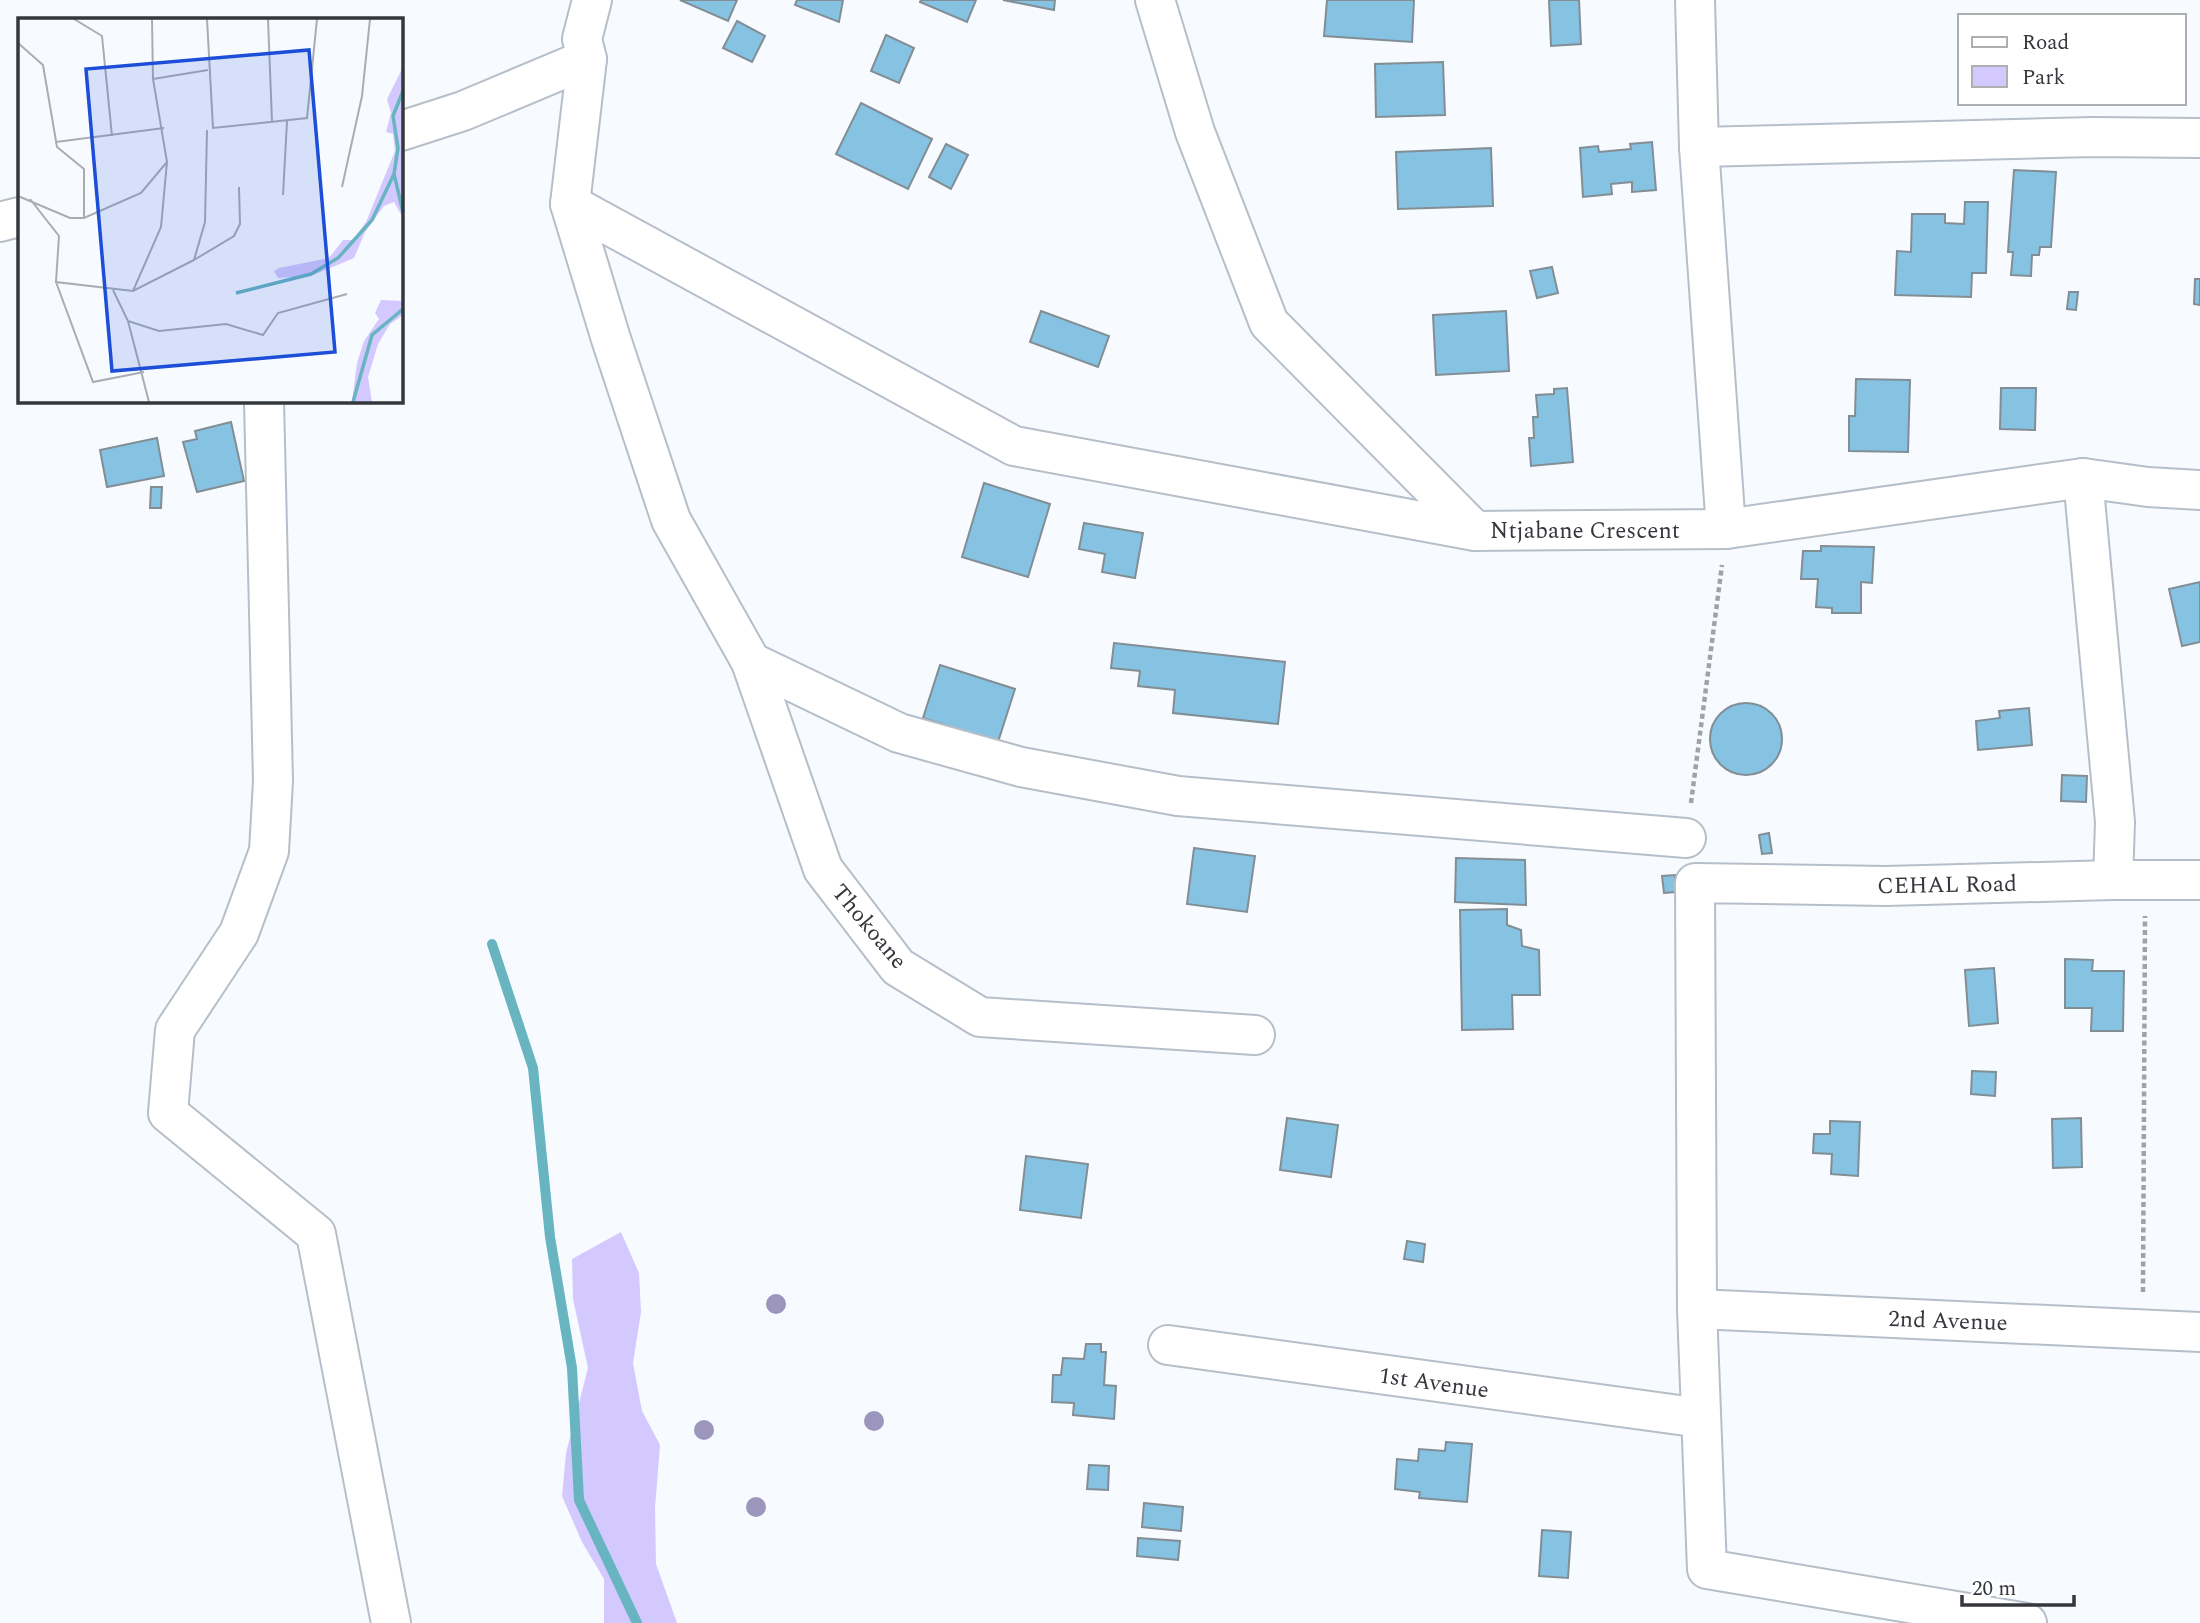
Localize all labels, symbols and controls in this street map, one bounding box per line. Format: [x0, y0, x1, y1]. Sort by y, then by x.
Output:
legend [1958, 14, 2186, 105]
inset map [18, 18, 402, 402]
text: Road [2022, 27, 2069, 59]
text: Park [2022, 62, 2066, 94]
street label: Ntjabane Crescent [1490, 514, 1680, 549]
street label: CEHAL Road [1877, 867, 2017, 904]
street label: Thokoane [823, 877, 915, 977]
street label: 2nd Avenue [1888, 1302, 2008, 1341]
street label: 1st Avenue [1376, 1358, 1491, 1409]
scale bar [1962, 1564, 2074, 1608]
text: 20 m [1972, 1573, 2016, 1605]

